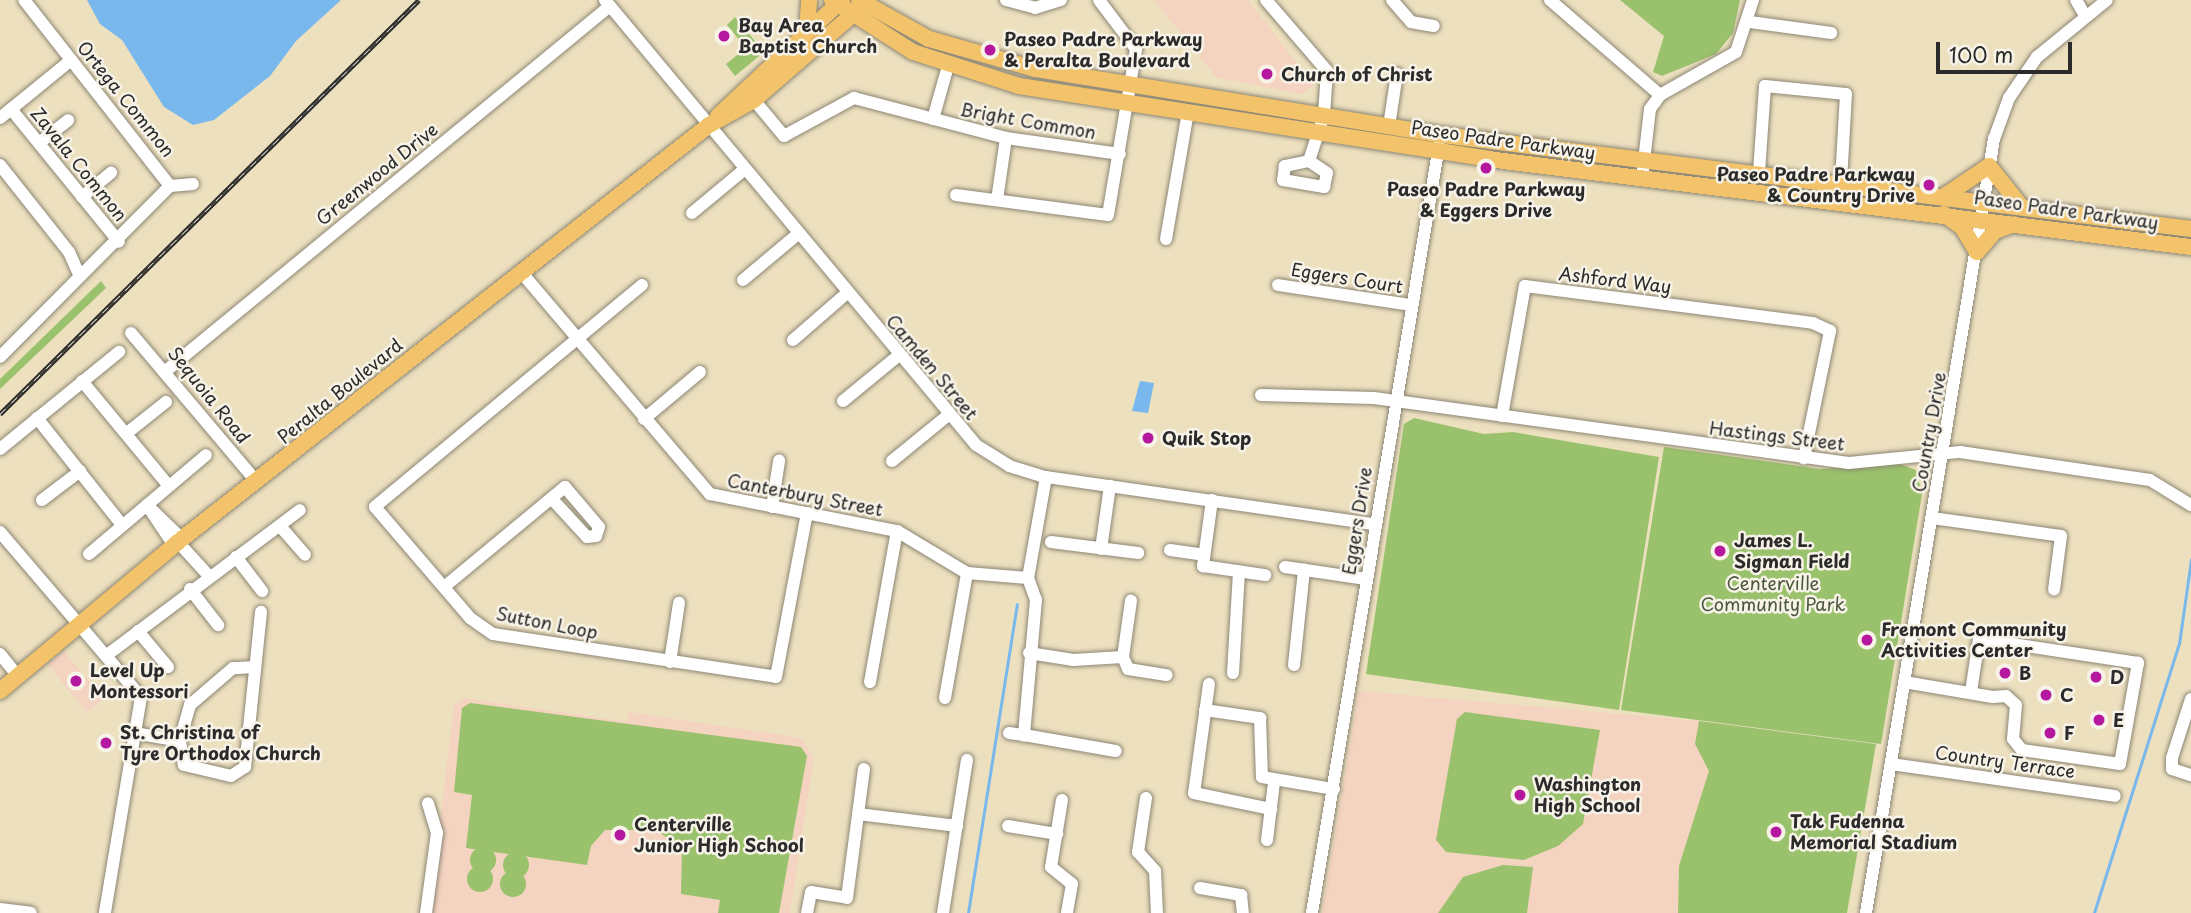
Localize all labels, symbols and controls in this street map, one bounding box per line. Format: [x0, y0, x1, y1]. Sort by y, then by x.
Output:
place label: Bay Area Baptist Church [738, 15, 878, 58]
marker: Bay Area Baptist Church [716, 28, 732, 44]
scale bar [1939, 28, 2076, 72]
place label: Paseo Padre Parkway & Peralta Boulevard [1004, 29, 1202, 72]
street label: Ortega Common [73, 37, 179, 161]
text: 100 m [1949, 38, 2013, 70]
marker: Paseo Padre Parkway & Peralta Boulevard [982, 42, 998, 58]
place label: Church of Christ [1281, 63, 1433, 85]
marker: Church of Christ [1259, 66, 1275, 82]
street label: Bright Common [958, 98, 1098, 144]
street label: Zavala Common [26, 102, 132, 226]
street label: Paseo Padre Parkway [1409, 116, 1597, 164]
street label: Greenwood Drive [312, 118, 442, 230]
marker: Paseo Padre Parkway & Eggers Drive [1478, 160, 1494, 176]
place label: Paseo Padre Parkway & Country Drive [1717, 164, 1915, 206]
marker: Paseo Padre Parkway & Country Drive [1921, 177, 1937, 193]
place label: Paseo Padre Parkway & Eggers Drive [1387, 179, 1585, 222]
street label: Paseo Padre Parkway [1972, 186, 2160, 234]
street label: Eggers Court [1290, 259, 1404, 297]
street label: Ashford Way [1558, 262, 1672, 298]
street label: Camden Street [881, 310, 983, 424]
street label: Peralta Boulevard [273, 334, 407, 448]
street label: Sequoia Road [163, 342, 255, 448]
street label: Country Drive [1908, 370, 1950, 494]
street label: Hastings Street [1708, 417, 1846, 455]
place label: Quik Stop [1162, 427, 1252, 449]
marker: Quik Stop [1140, 430, 1156, 446]
street label: Eggers Drive [1338, 466, 1376, 576]
street label: Canterbury Street [725, 469, 885, 521]
place label: James L. Sigman Field [1734, 530, 1849, 572]
marker: James L. Sigman Field [1712, 543, 1728, 559]
park label: Centerville Community Park [1700, 573, 1846, 616]
street label: Sutton Loop [494, 603, 600, 643]
place label: Fremont Community Activities Center [1881, 619, 2066, 662]
marker: Fremont Community Activities Center [1859, 632, 1875, 648]
place label: Level Up Montessori [90, 660, 189, 702]
place label: B [2019, 662, 2031, 684]
marker: B [1997, 665, 2013, 681]
place label: D [2110, 666, 2124, 688]
marker: D [2088, 669, 2104, 685]
marker: Level Up Montessori [68, 673, 84, 689]
place label: C [2060, 684, 2074, 706]
marker: C [2038, 687, 2054, 703]
place label: E [2113, 709, 2124, 731]
marker: E [2091, 712, 2107, 728]
place label: St. Christina of Tyre Orthodox Church [120, 722, 323, 764]
place label: F [2064, 722, 2075, 744]
marker: F [2042, 725, 2058, 741]
marker: St. Christina of Tyre Orthodox Church [98, 735, 114, 751]
street label: Country Terrace [1933, 741, 2077, 783]
place label: Washington High School [1534, 774, 1641, 816]
marker: Washington High School [1512, 787, 1528, 803]
place label: Tak Fudenna Memorial Stadium [1790, 811, 1959, 854]
place label: Centerville Junior High School [634, 814, 805, 856]
marker: Tak Fudenna Memorial Stadium [1768, 824, 1784, 840]
marker: Centerville Junior High School [612, 827, 628, 843]

